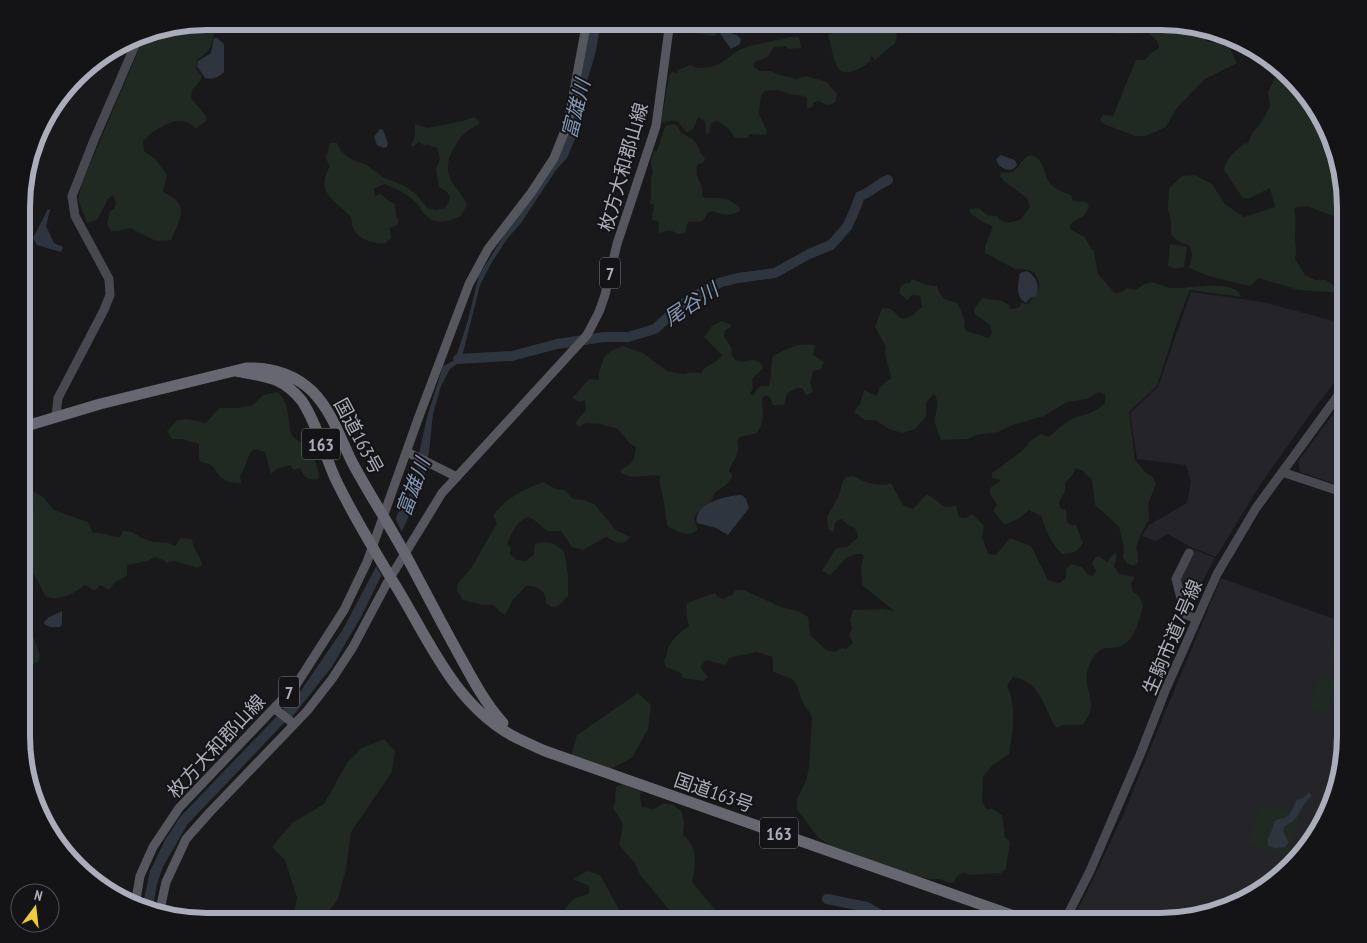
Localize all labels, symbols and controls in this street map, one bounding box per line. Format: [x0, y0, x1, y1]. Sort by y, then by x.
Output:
water label: 富雄川 [556, 75, 596, 141]
street label: 枚方大和郡山線 [593, 100, 653, 234]
road number: 7 [600, 258, 620, 288]
water label: 尾谷川 [659, 276, 725, 331]
street label: 国道163号 [329, 394, 389, 478]
road number: 163 [302, 428, 340, 459]
water label: 富雄川 [391, 452, 436, 520]
street label: 生駒市道7号線 [1137, 576, 1207, 698]
road number: 7 [279, 676, 299, 708]
street label: 枚方大和郡山線 [162, 689, 270, 803]
street label: 国道163号 [671, 767, 757, 817]
road number: 163 [760, 818, 798, 848]
north arrow [10, 883, 60, 933]
text: N [32, 886, 44, 905]

